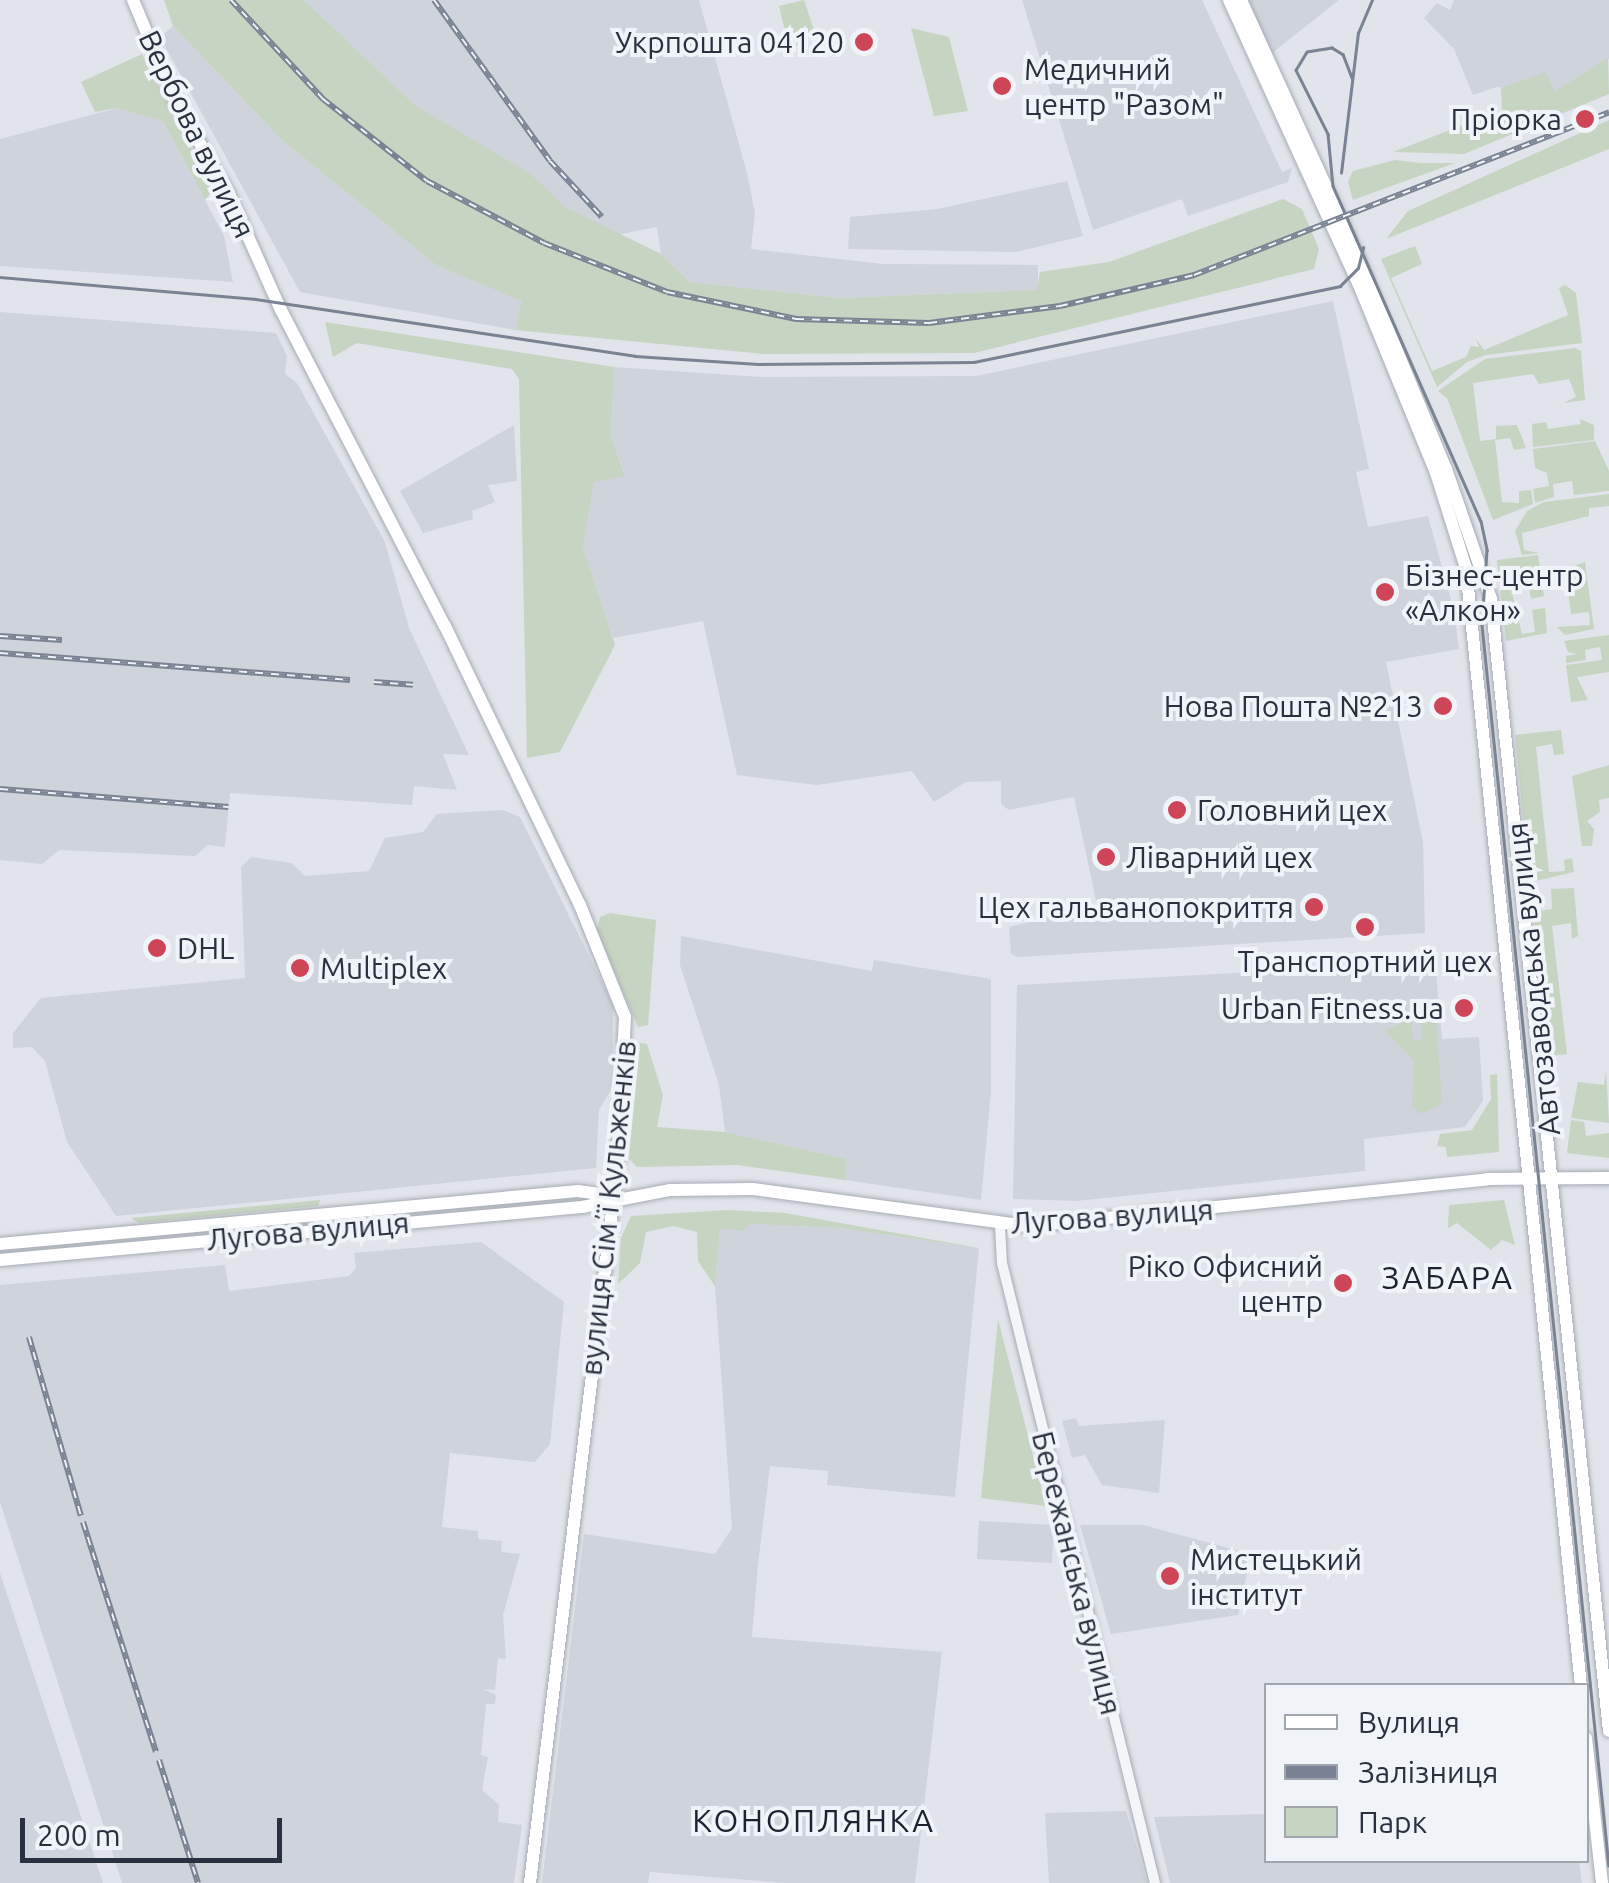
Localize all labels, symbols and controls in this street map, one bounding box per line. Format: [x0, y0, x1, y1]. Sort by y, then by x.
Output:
street label: Вербова вулиця [131, 24, 263, 244]
place label: Укрпошта 04120 [615, 24, 844, 60]
marker: Укрпошта 04120 [853, 31, 875, 53]
place label: Медичний центр "Разом" [1024, 51, 1224, 122]
marker: Медичний центр "Разом" [989, 73, 1015, 99]
place label: Пріорка [1451, 101, 1562, 137]
marker: Пріорка [1572, 106, 1598, 132]
place label: Бізнес-центр «Алкон» [1405, 557, 1584, 628]
marker: Бізнес-центр «Алкон» [1374, 581, 1396, 603]
place label: Нова Пошта №213 [1164, 688, 1423, 724]
marker: Нова Пошта №213 [1432, 695, 1454, 717]
place label: Головний цех [1197, 792, 1387, 828]
marker: Головний цех [1166, 799, 1188, 821]
street label: Автозаводська вулиця [1499, 821, 1567, 1137]
place label: Ліварний цех [1126, 839, 1313, 875]
marker: Ліварний цех [1095, 846, 1117, 868]
place label: Цех гальванопокриття [978, 889, 1294, 925]
marker: Цех гальванопокриття [1303, 896, 1325, 918]
marker: Транспортний цех [1354, 916, 1376, 938]
place label: DHL [177, 930, 234, 966]
marker: DHL [146, 937, 168, 959]
place label: Транспортний цех [1238, 943, 1492, 979]
place label: Multiplex [320, 950, 447, 986]
marker: Multiplex [289, 957, 311, 979]
place label: Urban Fitness.ua [1221, 990, 1444, 1026]
marker: Urban Fitness.ua [1453, 997, 1475, 1019]
street label: вулиця Сімʼї Кульженків [572, 1039, 644, 1377]
street label: Лугова вулиця [1009, 1191, 1215, 1241]
street label: Лугова вулиця [205, 1204, 411, 1258]
place label: Ріко Офисний центр [1128, 1248, 1323, 1318]
district label: ЗАБАРА [1382, 1258, 1514, 1296]
marker: Ріко Офисний центр [1332, 1272, 1354, 1294]
street label: Бережанська вулиця [1024, 1428, 1130, 1718]
place label: Мистецький інститут [1190, 1541, 1362, 1612]
marker: Мистецький інститут [1159, 1565, 1181, 1587]
legend [1264, 1683, 1589, 1863]
text: Вулиця [1358, 1705, 1460, 1739]
text: Залізниця [1358, 1755, 1498, 1789]
scale bar [25, 1798, 288, 1860]
district label: КОНОПЛЯНКА [692, 1801, 936, 1839]
text: Парк [1358, 1805, 1427, 1839]
text: 200 m [37, 1818, 121, 1852]

